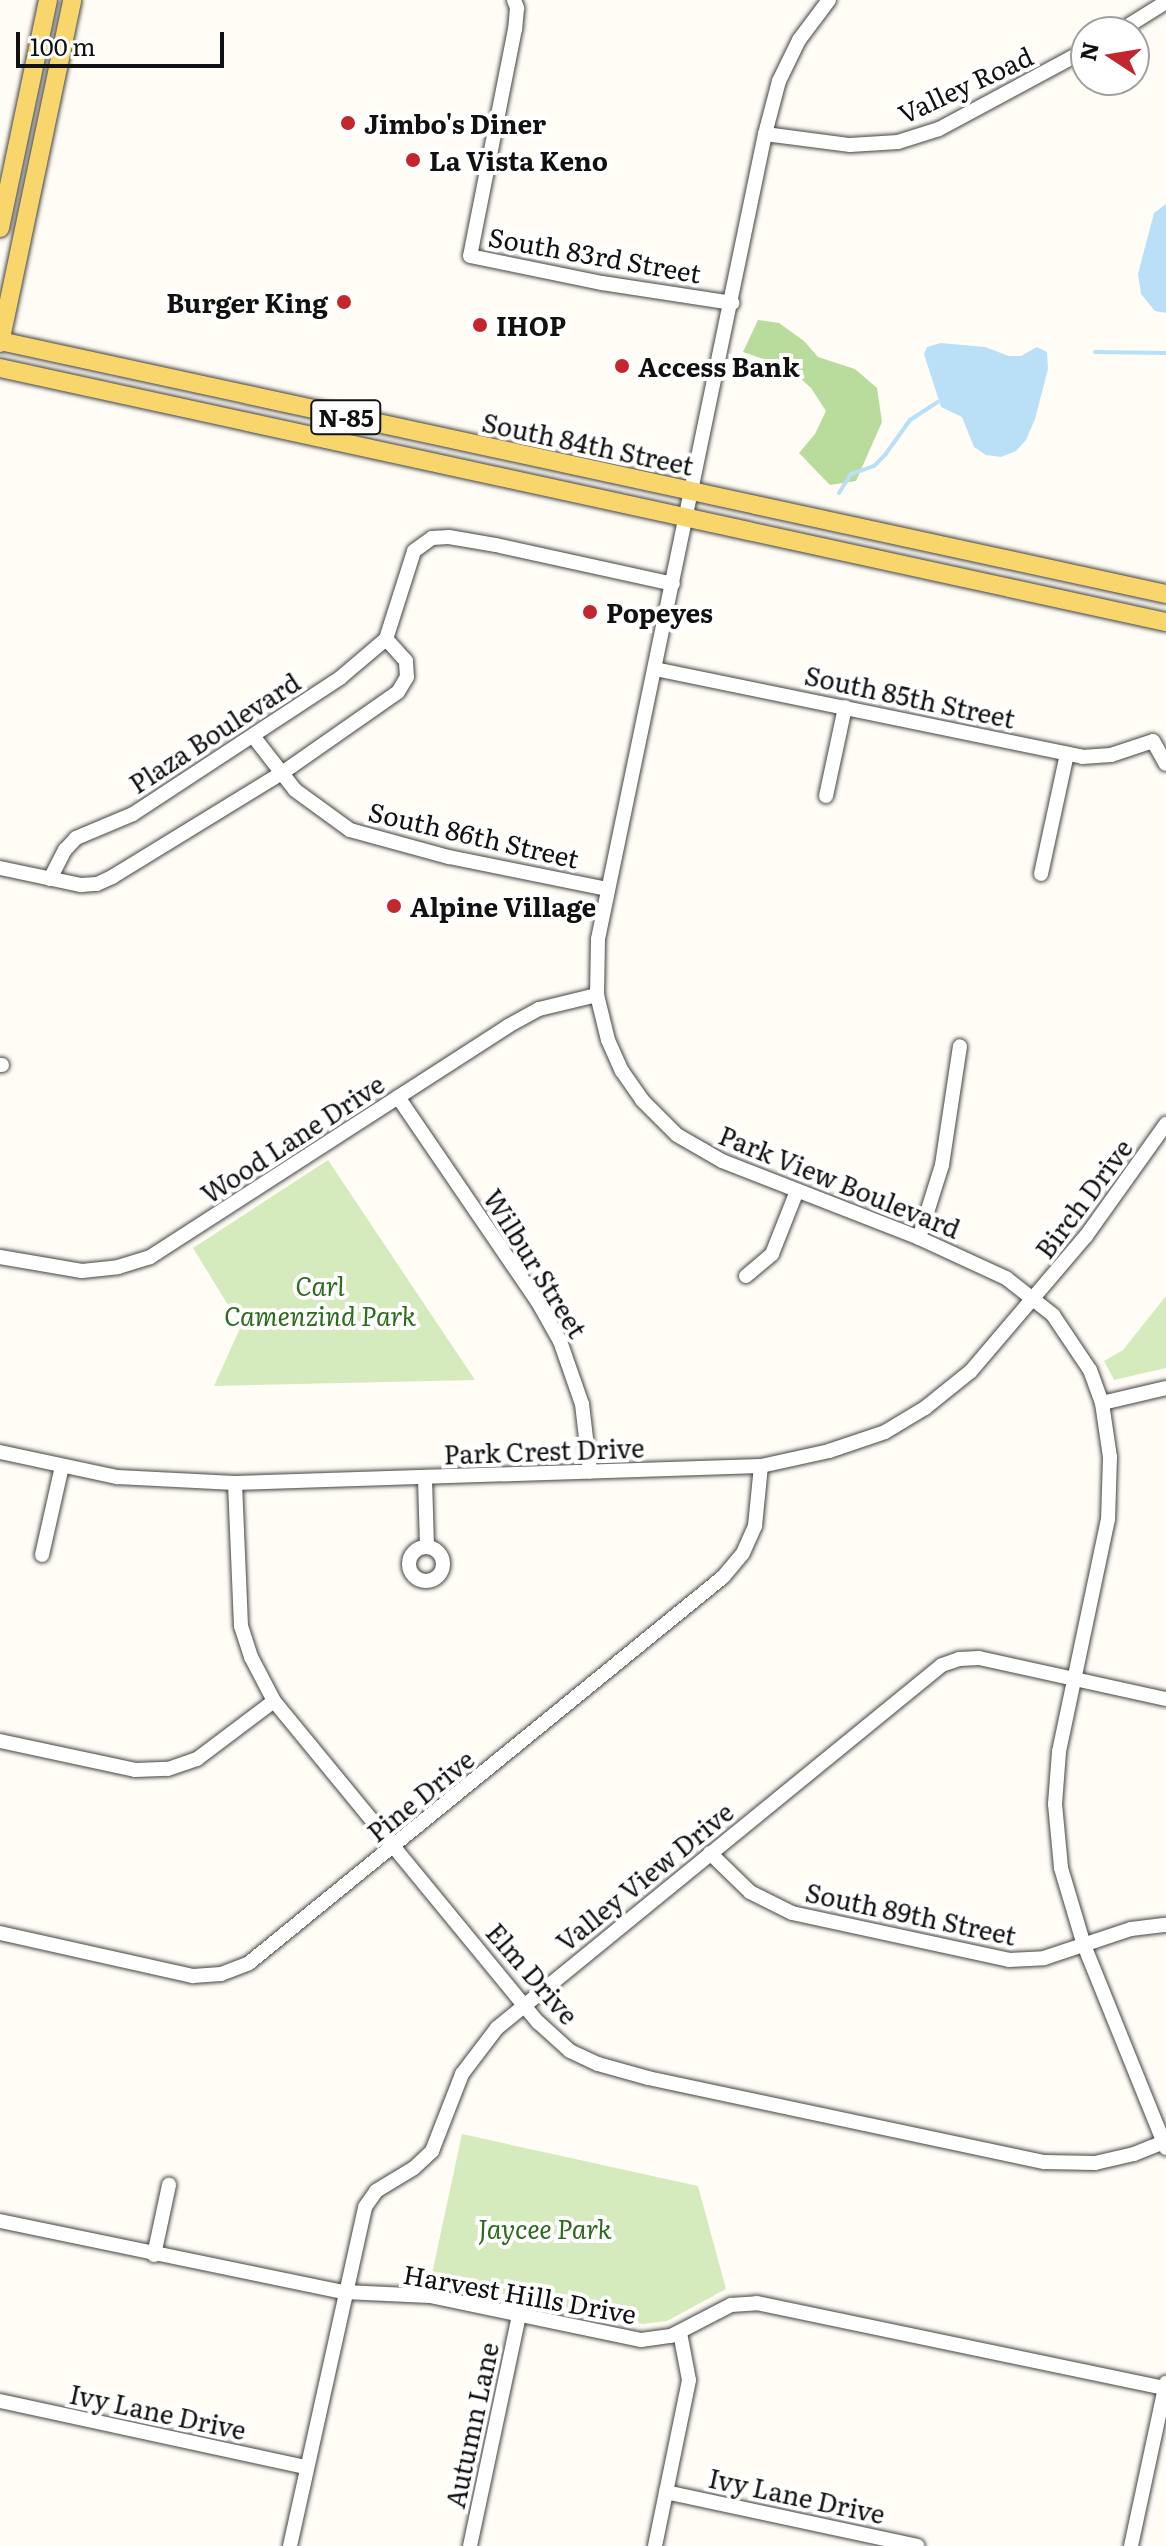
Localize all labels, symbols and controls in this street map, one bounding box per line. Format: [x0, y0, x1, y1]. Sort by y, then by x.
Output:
scale bar [20, 16, 228, 66]
north arrow [1070, 16, 1150, 96]
text: 100 m [30, 28, 96, 63]
street label: Valley Road [893, 39, 1037, 129]
text: N [1070, 39, 1106, 64]
place label: Jimbo's Diner [364, 107, 546, 139]
marker: Jimbo's Diner [339, 114, 357, 132]
place label: La Vista Keno [429, 144, 608, 176]
marker: La Vista Keno [404, 151, 422, 169]
street label: South 83rd Street [486, 220, 704, 288]
place label: Burger King [166, 286, 328, 318]
marker: Burger King [335, 293, 353, 311]
place label: IHOP [496, 309, 566, 341]
marker: IHOP [471, 316, 489, 334]
place label: Access Bank [638, 350, 800, 382]
marker: Access Bank [613, 357, 631, 375]
road number: N-85 [310, 397, 382, 437]
street label: South 84th Street [479, 405, 697, 481]
place label: Popeyes [606, 596, 713, 628]
marker: Popeyes [581, 603, 599, 621]
street label: South 85th Street [802, 658, 1018, 734]
street label: Plaza Boulevard [123, 665, 305, 799]
street label: South 86th Street [366, 795, 582, 873]
place label: Alpine Village [410, 890, 596, 922]
marker: Alpine Village [385, 897, 403, 915]
street label: Wood Lane Drive [195, 1067, 389, 1209]
street label: Park View Boulevard [715, 1118, 965, 1244]
street label: Birch Drive [1028, 1132, 1138, 1264]
street label: Wilbur Street [478, 1183, 594, 1343]
park label: Carl Camenzind Park [224, 1269, 416, 1330]
street label: Park Crest Drive [443, 1431, 645, 1469]
street label: Pine Drive [360, 1742, 480, 1848]
street label: Valley View Drive [549, 1795, 739, 1957]
street label: South 89th Street [803, 1875, 1019, 1951]
street label: Elm Drive [481, 1916, 585, 2030]
park label: Jaycee Park [478, 2212, 612, 2244]
street label: Harvest Hills Drive [401, 2257, 639, 2329]
street label: Autumn Lane [438, 2339, 504, 2511]
street label: Ivy Lane Drive [67, 2377, 249, 2445]
street label: Ivy Lane Drive [706, 2461, 888, 2529]

